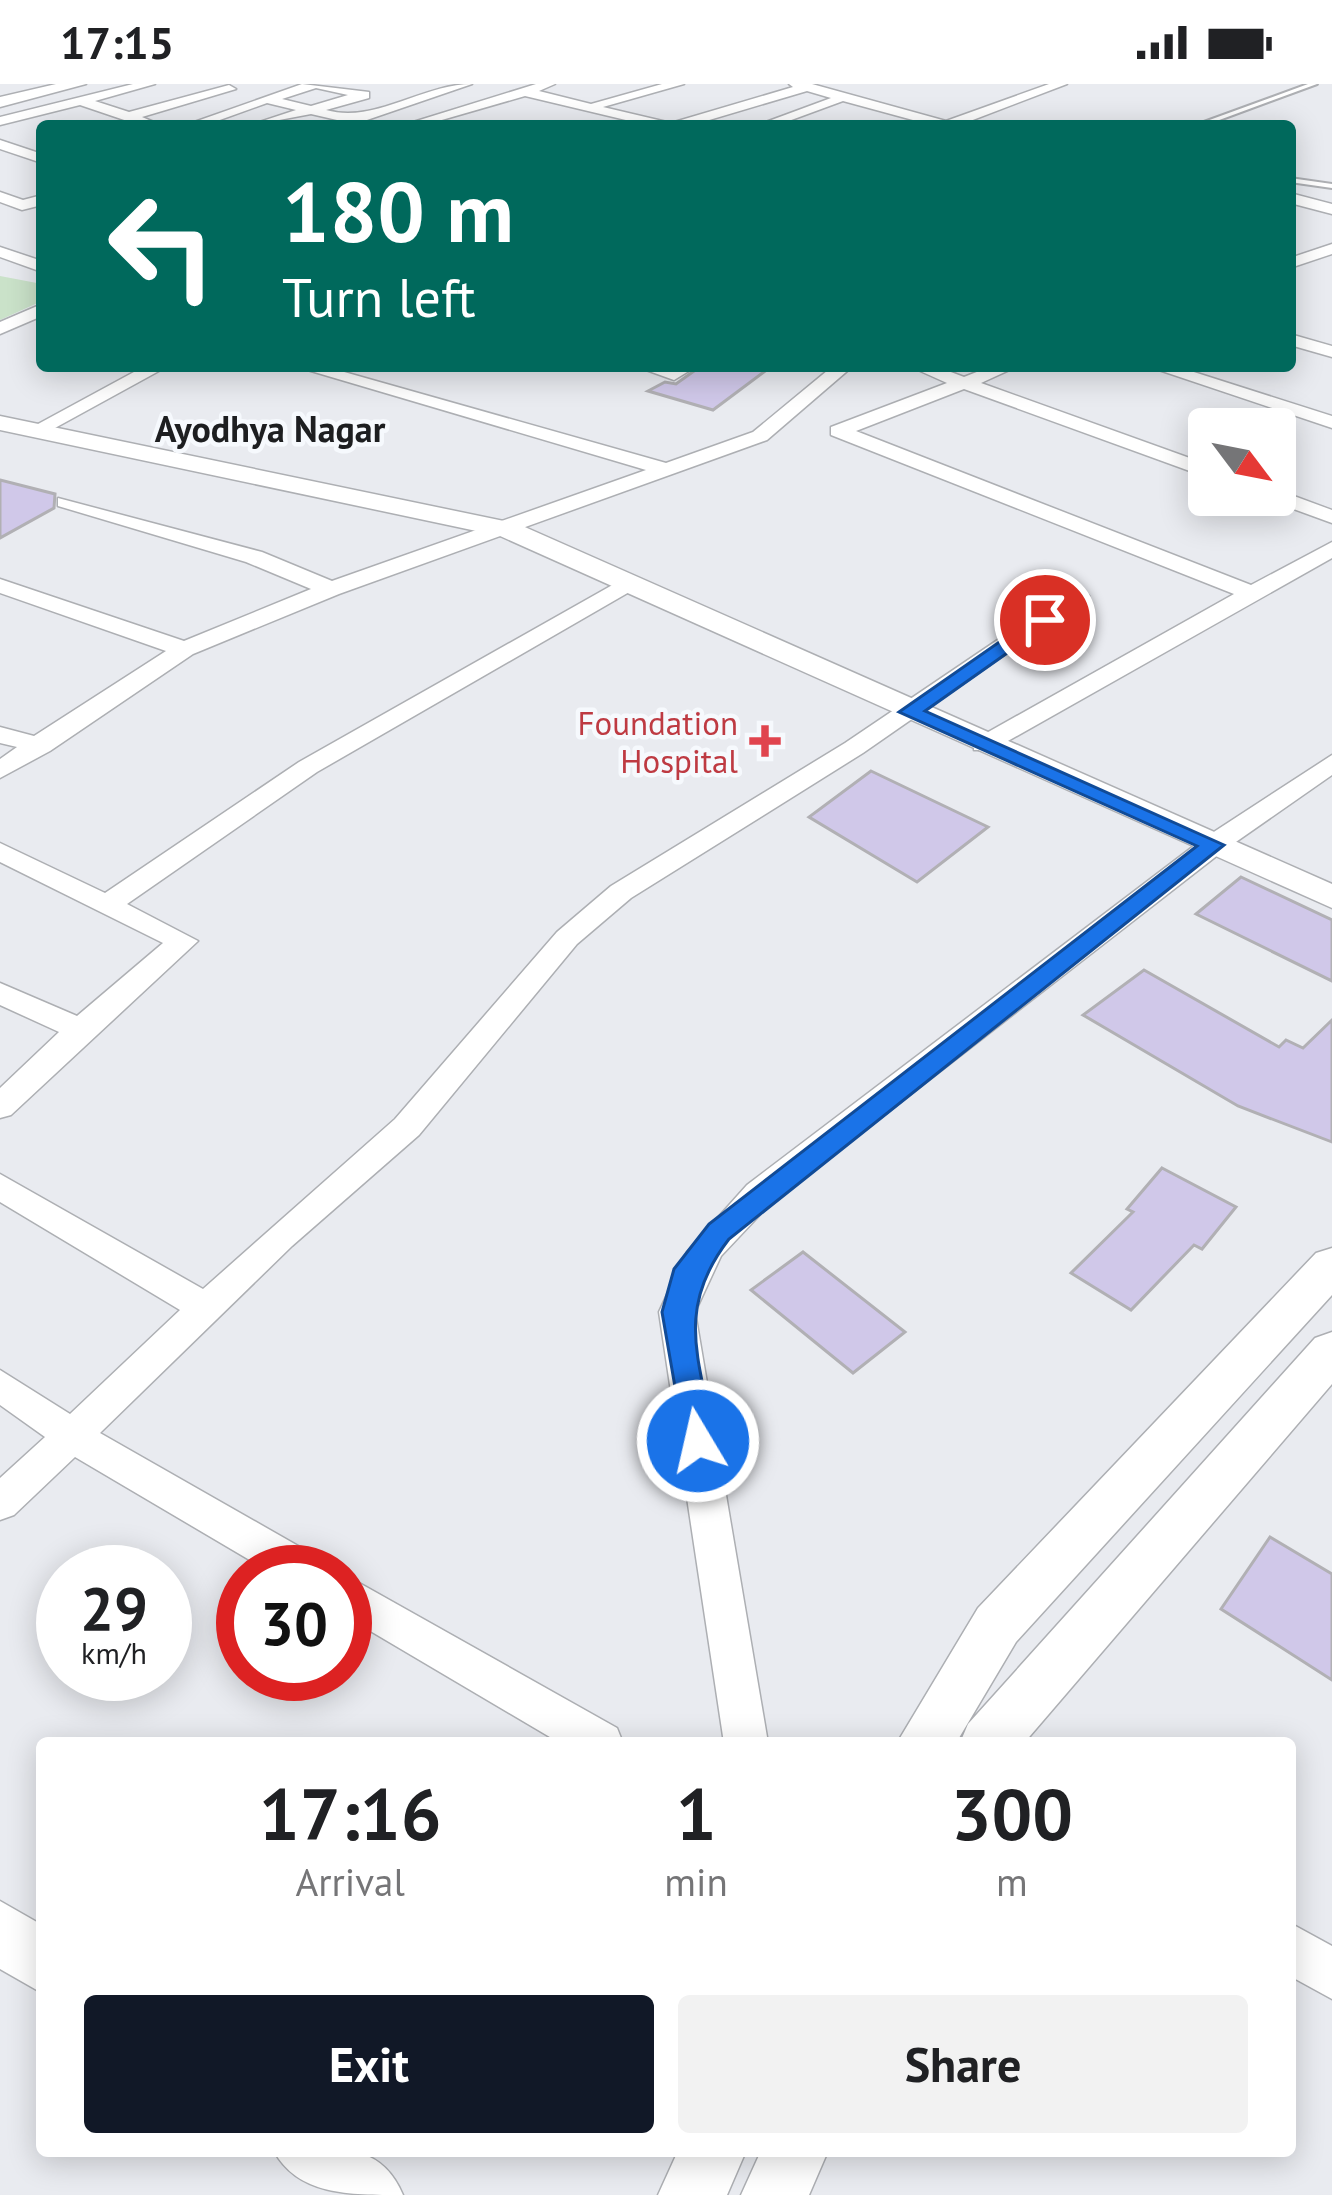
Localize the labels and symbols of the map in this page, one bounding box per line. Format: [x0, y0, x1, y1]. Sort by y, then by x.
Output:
district label: Ayodhya Nagar [155, 405, 386, 452]
north arrow [1188, 408, 1296, 516]
pin [994, 569, 1096, 671]
place label: Foundation Hospital [578, 701, 738, 782]
marker: Foundation Hospital [749, 725, 781, 757]
position arrow [635, 1378, 761, 1504]
speed limit sign: 30 [216, 1545, 372, 1701]

